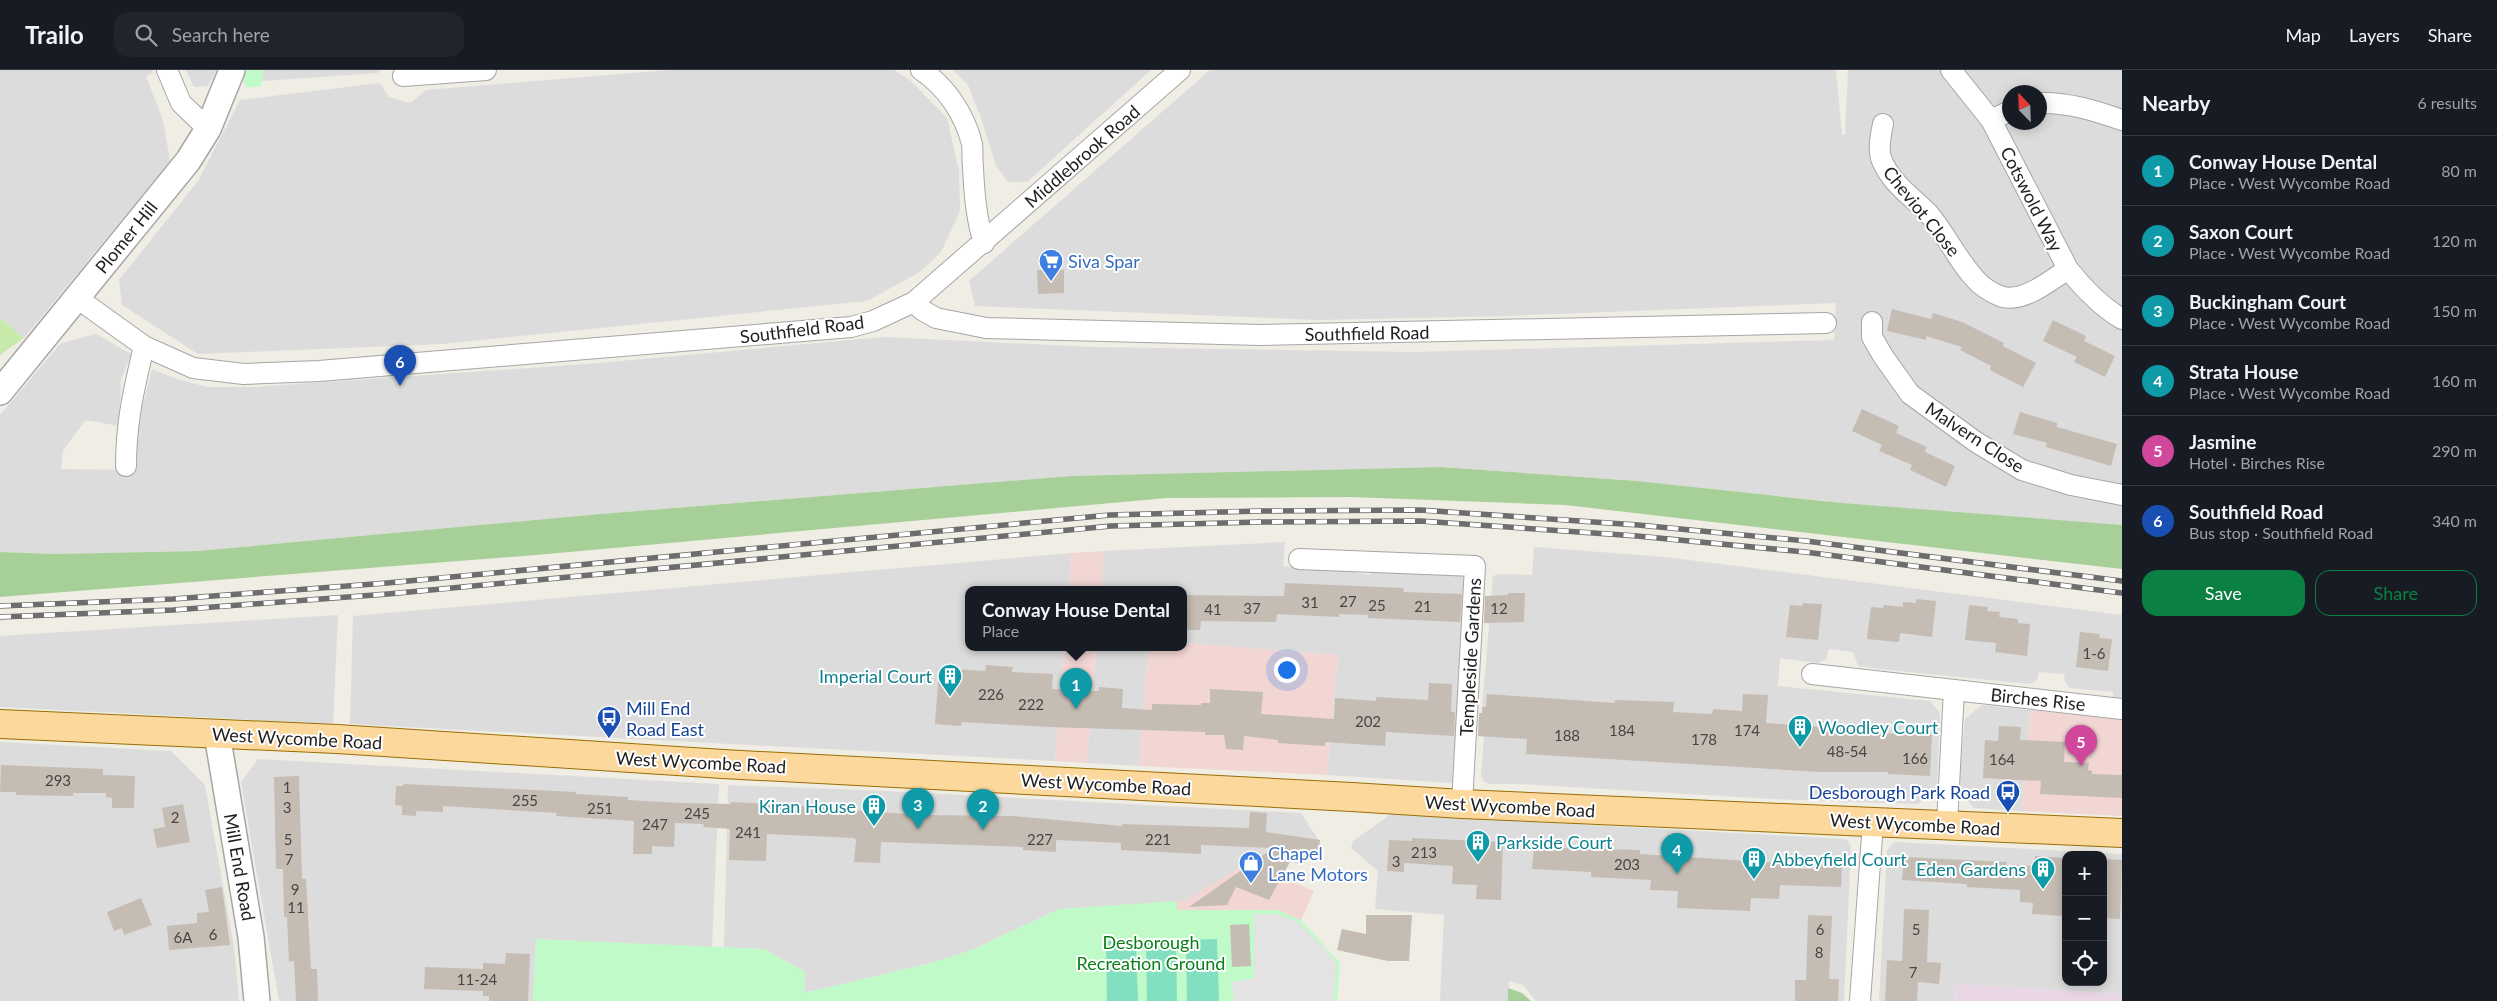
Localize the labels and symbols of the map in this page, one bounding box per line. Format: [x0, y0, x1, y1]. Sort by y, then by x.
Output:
north arrow [2002, 85, 2047, 130]
street label: Middlebrook Road [1020, 100, 1144, 212]
street label: Cotswold Way [1996, 143, 2068, 256]
street label: Cheviot Close [1879, 161, 1965, 261]
street label: Plomer Hill [90, 196, 162, 278]
supermarket icon: Siva Spar [1038, 248, 1064, 282]
place label: Siva Spar [1068, 250, 1140, 272]
street label: Southfield Road [739, 310, 865, 348]
street label: Southfield Road [1304, 321, 1430, 345]
pin: 6 [384, 345, 416, 386]
street label: Malvern Close [1922, 397, 2028, 477]
street label: Templeside Gardens [1455, 577, 1485, 737]
house number: 27 [1339, 592, 1357, 610]
house number: 31 [1301, 593, 1319, 611]
house number: 25 [1368, 596, 1386, 614]
house number: 21 [1414, 597, 1432, 615]
house number: 37 [1243, 599, 1261, 617]
house number: 12 [1490, 599, 1508, 617]
house number: 41 [1204, 600, 1222, 618]
house number: 1-6 [2083, 644, 2106, 662]
your location [1274, 657, 1300, 683]
building icon: Imperial Court [937, 663, 963, 697]
place label: Imperial Court [819, 665, 933, 687]
pin: 1 [1060, 668, 1092, 709]
street label: Birches Rise [1989, 683, 2087, 715]
house number: 226 [978, 685, 1004, 703]
house number: 222 [1018, 695, 1044, 713]
place label: Mill End Road East [626, 697, 705, 740]
bus stop icon: Mill End Road East [596, 705, 622, 739]
house number: 202 [1355, 712, 1381, 730]
building icon: Woodley Court [1787, 714, 1813, 748]
place label: Woodley Court [1818, 716, 1939, 738]
house number: 184 [1609, 721, 1635, 739]
house number: 174 [1734, 721, 1760, 739]
street label: West Wycombe Road [211, 723, 383, 753]
pin: 5 [2065, 725, 2097, 766]
house number: 188 [1554, 726, 1580, 744]
house number: 178 [1691, 730, 1717, 748]
house number: 48-54 [1827, 742, 1867, 760]
street label: West Wycombe Road [615, 747, 787, 777]
house number: 166 [1902, 749, 1928, 767]
house number: 164 [1989, 750, 2015, 768]
street label: West Wycombe Road [1020, 769, 1192, 799]
house number: 293 [45, 771, 71, 789]
house number: 1 [283, 778, 291, 796]
bus stop icon: Desborough Park Road [1995, 779, 2021, 813]
place label: Desborough Park Road [1809, 781, 1990, 803]
pin: 3 [902, 788, 934, 829]
pin: 2 [967, 789, 999, 830]
house number: 255 [512, 791, 538, 809]
street label: West Wycombe Road [1424, 791, 1596, 821]
building icon: Kiran House [861, 793, 887, 827]
place label: Kiran House [759, 795, 856, 817]
house number: 3 [283, 798, 291, 816]
house number: 251 [587, 799, 613, 817]
house number: 245 [684, 804, 710, 822]
house number: 2 [171, 808, 179, 826]
street label: West Wycombe Road [1829, 809, 2001, 839]
street label: Mill End Road [220, 812, 260, 922]
house number: 247 [642, 815, 668, 833]
house number: 241 [735, 823, 761, 841]
building icon: Parkside Court [1465, 829, 1491, 863]
house number: 5 [284, 830, 292, 848]
house number: 227 [1027, 830, 1053, 848]
house number: 221 [1145, 830, 1171, 848]
place label: Parkside Court [1496, 831, 1613, 853]
pin: 4 [1661, 833, 1693, 874]
place label: Chapel Lane Motors [1268, 842, 1368, 885]
house number: 213 [1411, 843, 1437, 861]
building icon: Abbeyfield Court [1741, 846, 1767, 880]
place label: Abbeyfield Court [1772, 848, 1907, 870]
house number: 7 [285, 850, 294, 868]
shop icon: Chapel Lane Motors [1238, 850, 1264, 884]
house number: 3 [1392, 852, 1400, 870]
house number: 203 [1614, 855, 1640, 873]
building icon: Eden Gardens [2030, 856, 2056, 890]
place label: Eden Gardens [1916, 858, 2026, 880]
house number: 9 [291, 880, 299, 898]
house number: 11 [287, 898, 305, 916]
house number: 6 [1816, 920, 1825, 938]
house number: 5 [1912, 920, 1920, 938]
house number: 6 [209, 925, 218, 943]
house number: 6A [174, 928, 193, 946]
park label: Desborough Recreation Ground [1077, 931, 1225, 974]
house number: 8 [1815, 943, 1823, 961]
house number: 7 [1909, 963, 1918, 981]
house number: 11-24 [457, 970, 497, 988]

